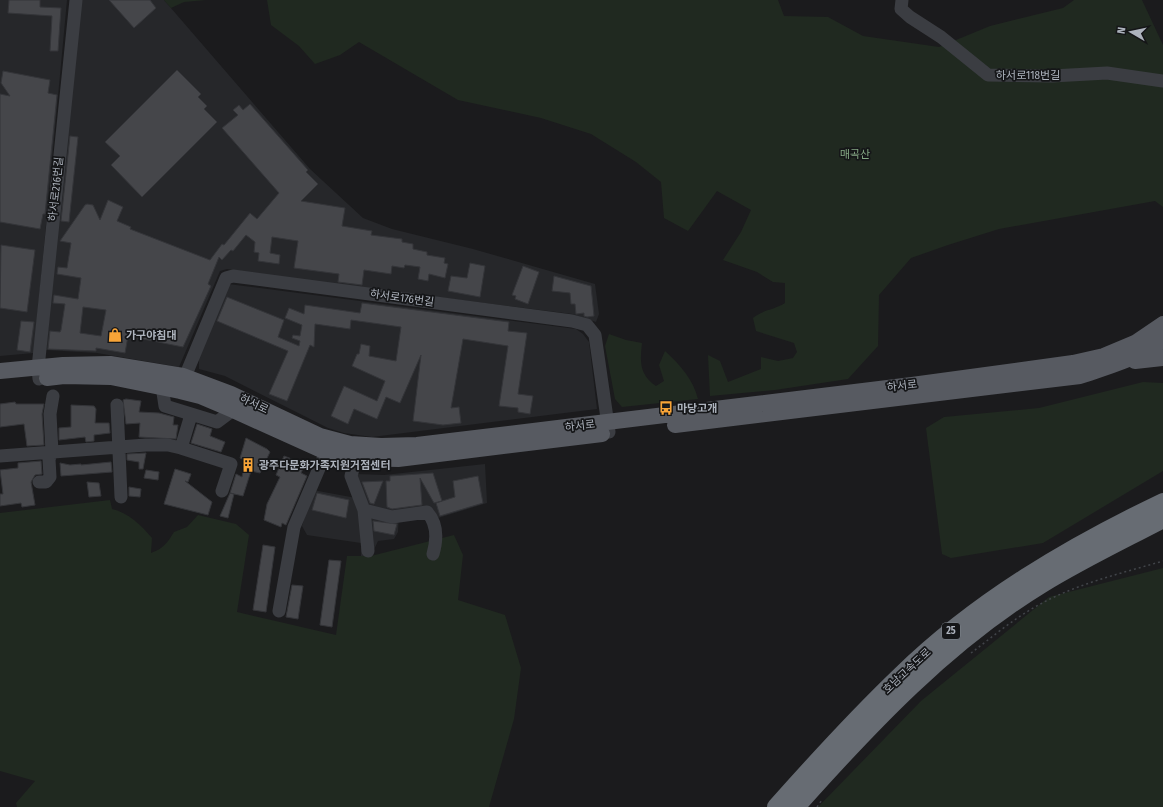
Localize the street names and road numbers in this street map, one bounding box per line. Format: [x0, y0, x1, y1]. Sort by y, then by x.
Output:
street label: 하서로118번길 [996, 69, 1060, 82]
street label: 하서로216번길 [46, 156, 66, 222]
street label: 하서로176번길 [369, 287, 435, 309]
street label: 하서로 [886, 378, 918, 394]
street label: 하서로 [237, 392, 271, 416]
street label: 하서로 [564, 418, 596, 434]
road number: 25 [942, 623, 960, 639]
street label: 호남고속도로 [880, 646, 934, 696]

